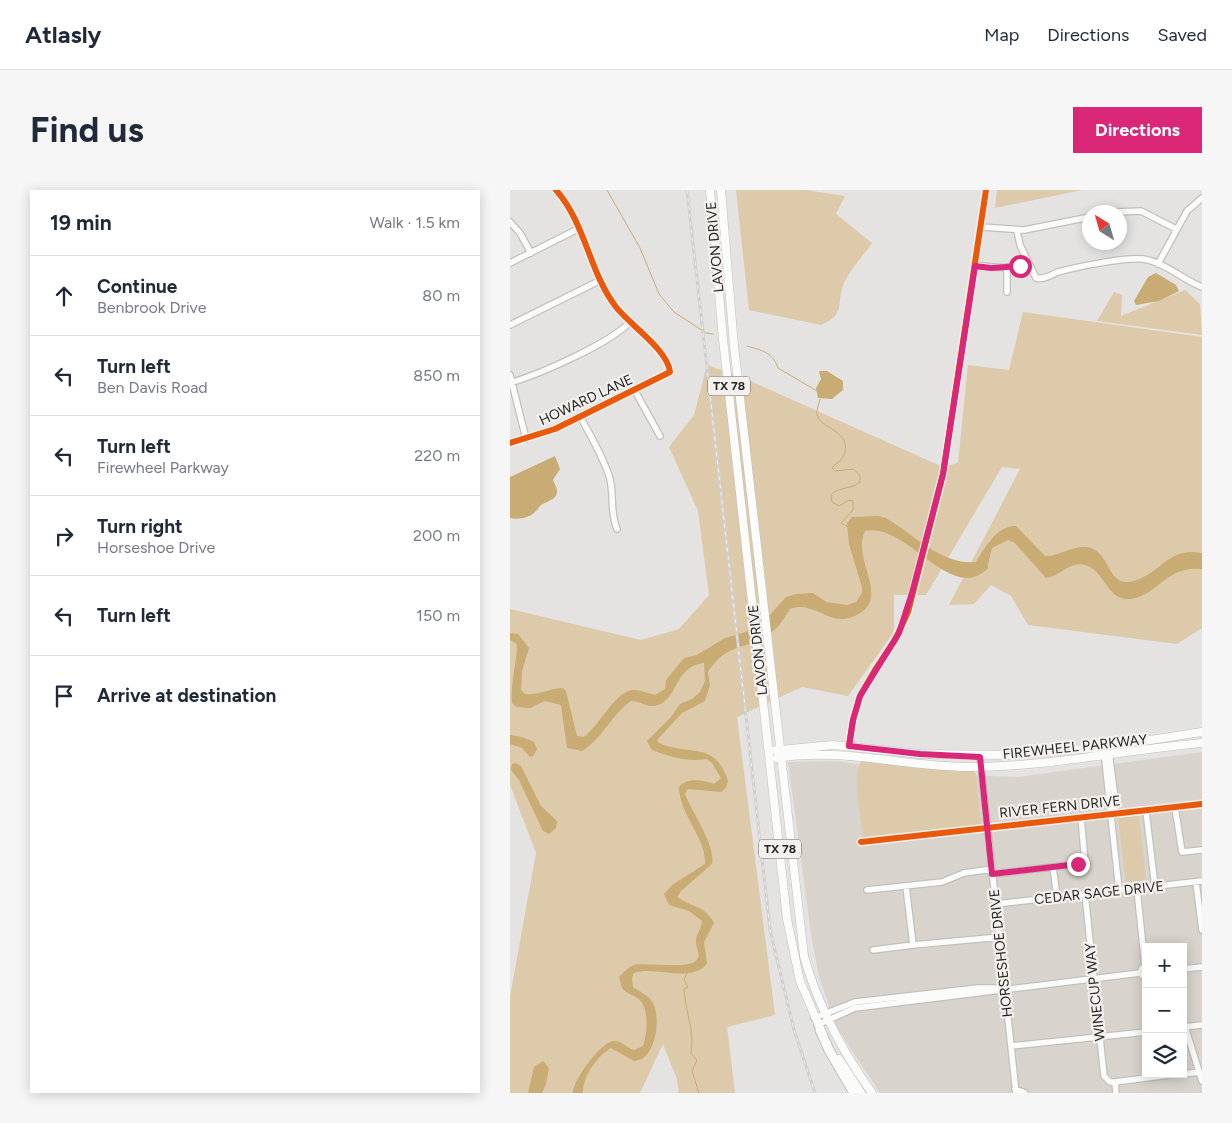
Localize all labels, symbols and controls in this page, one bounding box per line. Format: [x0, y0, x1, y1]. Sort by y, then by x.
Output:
text: Atlasly [25, 20, 101, 49]
text: Map [984, 24, 1019, 46]
text: Directions [1047, 24, 1129, 46]
text: Saved [1157, 24, 1207, 46]
button: Directions [1073, 107, 1202, 153]
text: Find us [30, 109, 144, 151]
street label: LAVON DRIVE [703, 201, 727, 293]
north arrow [1082, 205, 1127, 250]
text: 19 min [50, 210, 112, 235]
text: Walk · 1.5 km [369, 213, 460, 232]
route start [1009, 255, 1032, 278]
text: Continue [97, 275, 177, 298]
icon: ahead [50, 282, 78, 310]
text: 80 m [422, 286, 460, 305]
text: Benbrook Drive [97, 298, 207, 317]
text: Turn left [97, 355, 171, 378]
icon: left [50, 362, 78, 390]
text: 850 m [413, 366, 460, 385]
street label: HOWARD LANE [536, 371, 636, 429]
road number: TX 78 [708, 377, 750, 396]
text: Ben Davis Road [97, 378, 208, 397]
text: Turn left [97, 435, 171, 458]
icon: left [50, 442, 78, 470]
text: 220 m [414, 446, 460, 465]
text: Firewheel Parkway [97, 458, 229, 477]
text: Turn right [97, 515, 183, 538]
icon: right [50, 522, 78, 550]
text: 200 m [413, 526, 460, 545]
text: Horseshoe Drive [97, 538, 215, 557]
icon: left [50, 602, 78, 630]
text: Turn left [97, 604, 171, 627]
street label: LAVON DRIVE [745, 604, 771, 696]
text: 150 m [416, 606, 460, 625]
icon: arrive [50, 682, 78, 710]
text: Arrive at destination [97, 684, 276, 707]
street label: FIREWHEEL PARKWAY [1002, 731, 1149, 763]
street label: RIVER FERN DRIVE [998, 792, 1122, 822]
road number: TX 78 [759, 840, 801, 859]
route end [1067, 853, 1090, 876]
street label: CEDAR SAGE DRIVE [1033, 878, 1165, 908]
street label: HORSESHOE DRIVE [986, 888, 1016, 1018]
street label: WINECUP WAY [1081, 942, 1109, 1042]
map controls [1142, 943, 1187, 1078]
button: + [1142, 943, 1187, 988]
button: − [1142, 988, 1187, 1033]
button: layers [1142, 1033, 1187, 1078]

